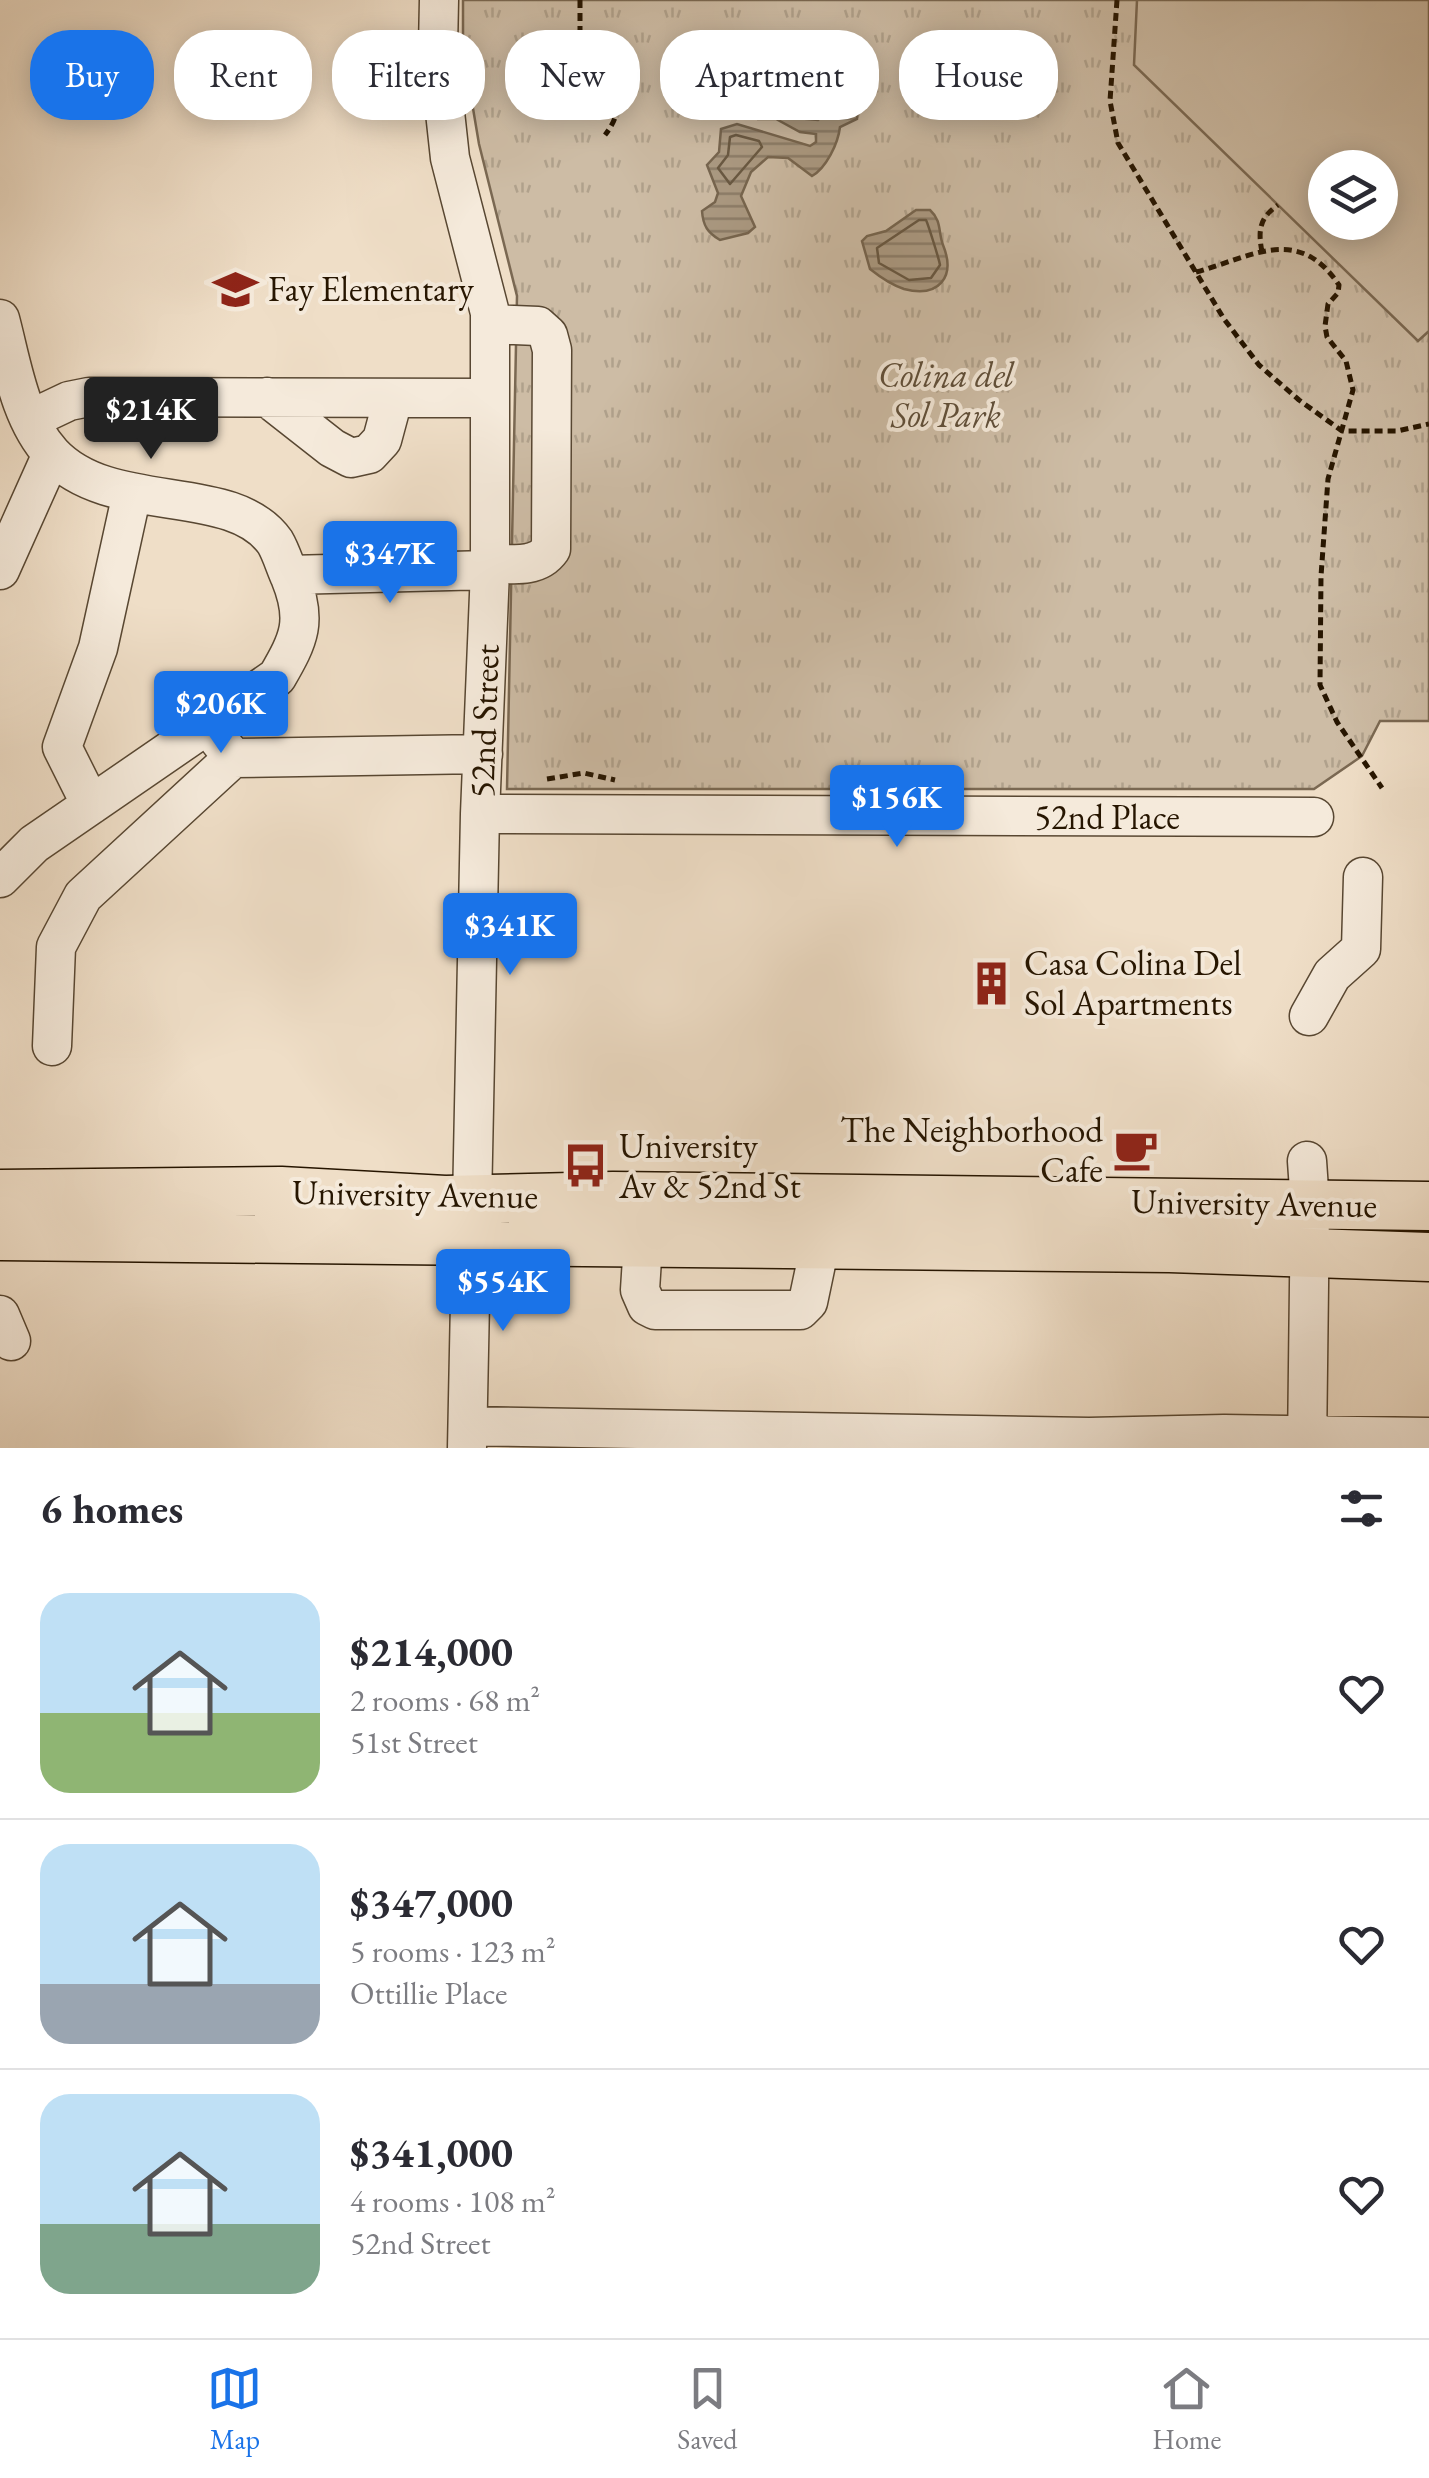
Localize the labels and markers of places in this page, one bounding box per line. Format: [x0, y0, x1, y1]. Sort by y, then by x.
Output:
school or university icon: Fay Elementary [211, 265, 259, 313]
place label: Fay Elementary [268, 266, 475, 311]
pin: $214K [81, 377, 221, 462]
pin: $347K [320, 521, 460, 606]
pin: $206K [151, 671, 291, 756]
pin: $156K [827, 765, 967, 850]
pin: $341K [440, 893, 580, 978]
place label: Casa Colina Del Sol Apartments [1024, 940, 1242, 1025]
building icon: Casa Colina Del Sol Apartments [967, 959, 1015, 1007]
place label: The Neighborhood Cafe [840, 1107, 1103, 1192]
place label: University Av & 52nd St [618, 1123, 801, 1208]
cafe icon: The Neighborhood Cafe [1112, 1126, 1160, 1174]
bus stop icon: University Av & 52nd St [562, 1142, 610, 1190]
pin: $554K [433, 1249, 573, 1334]

